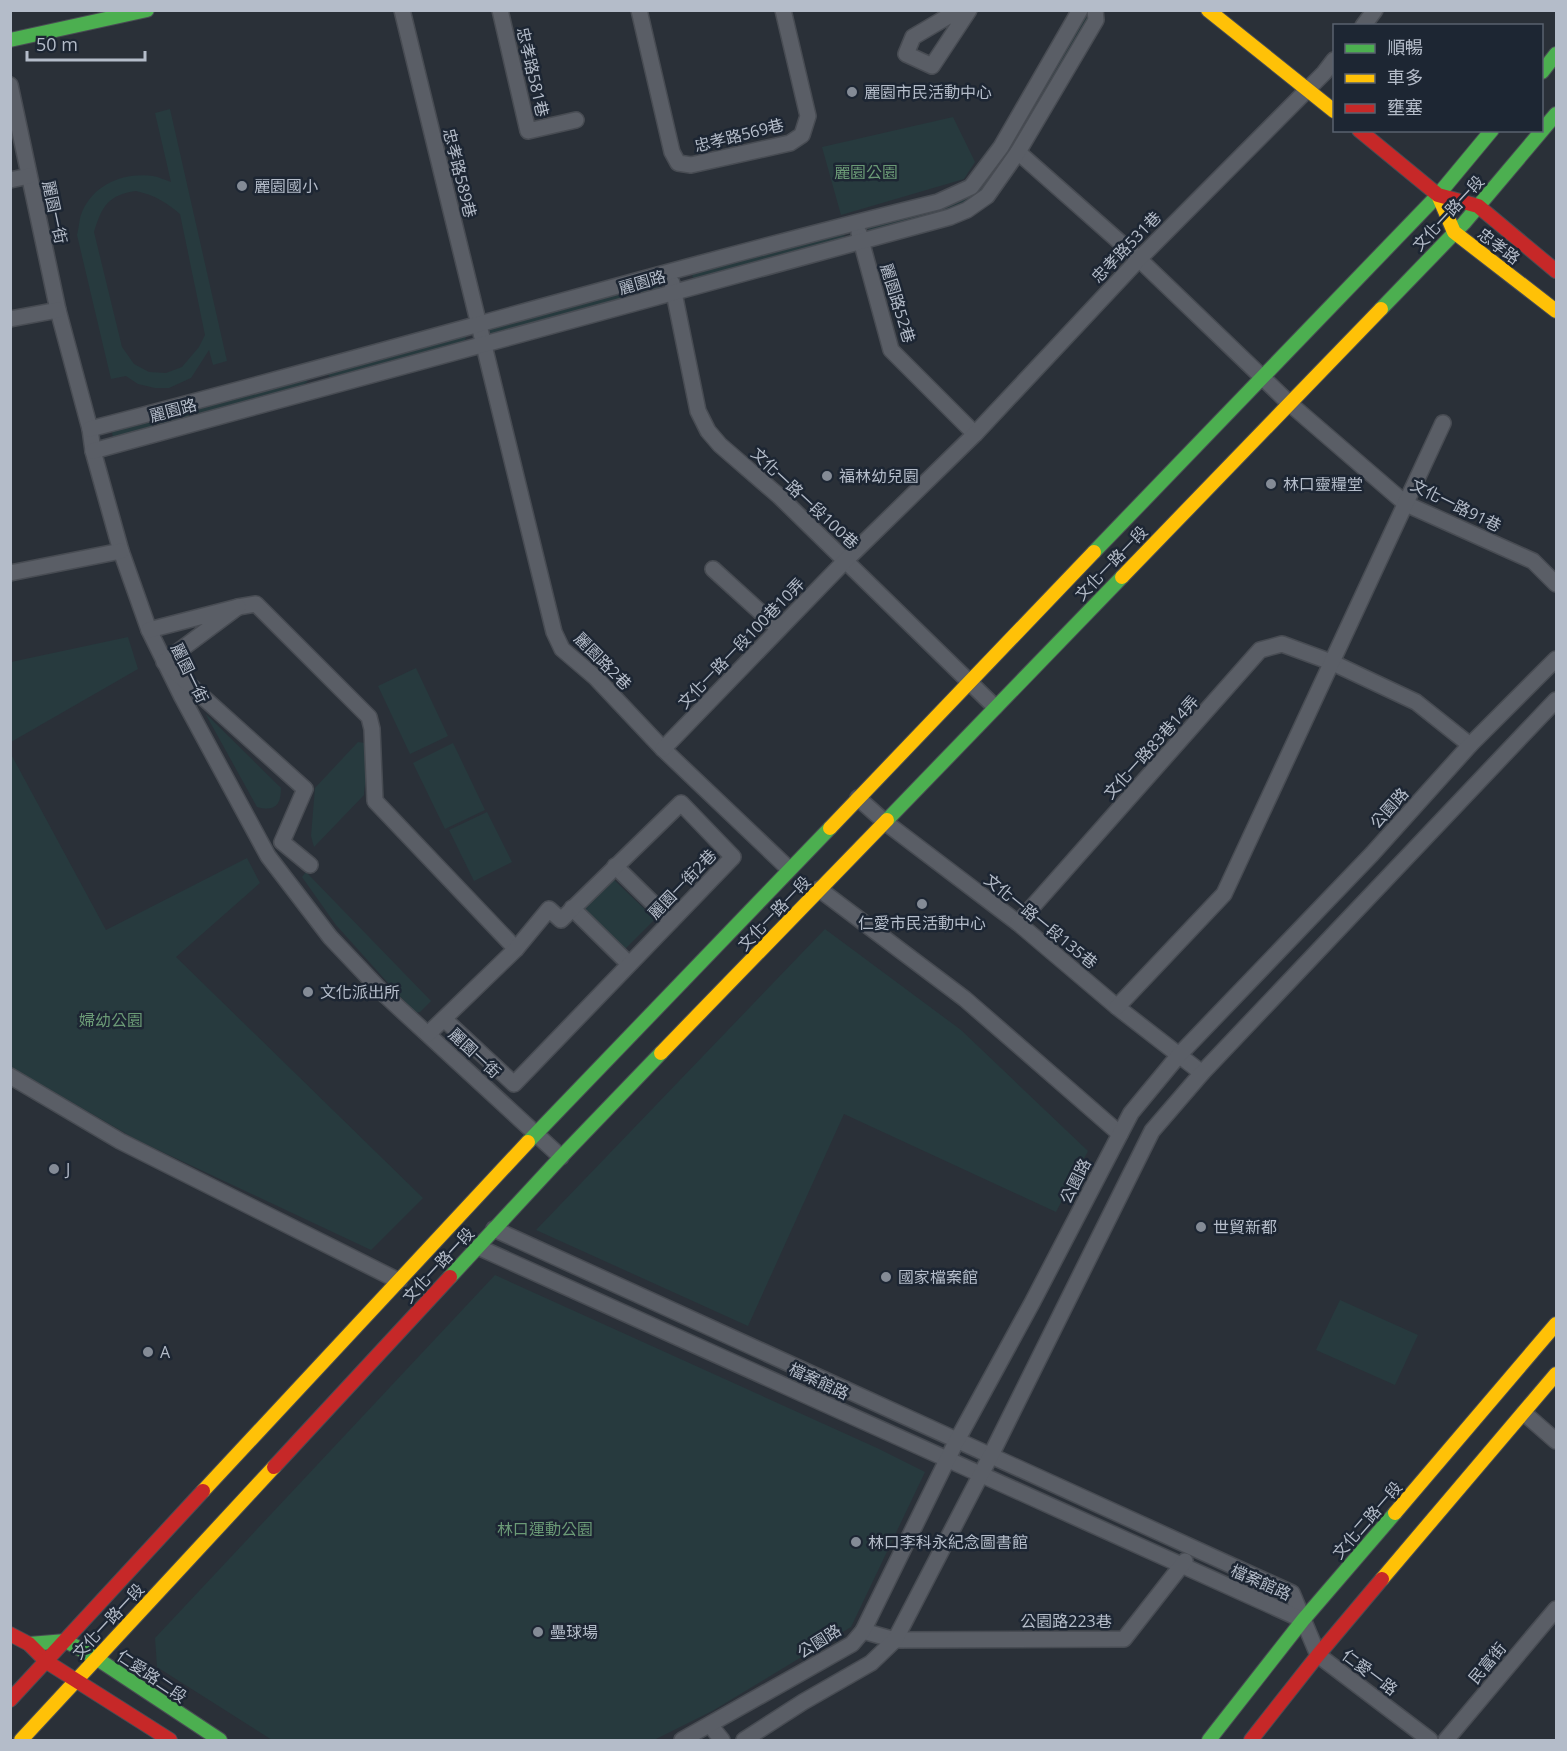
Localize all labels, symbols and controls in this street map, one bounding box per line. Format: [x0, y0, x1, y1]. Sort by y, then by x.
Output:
scale bar [27, 24, 146, 62]
legend [1333, 24, 1543, 132]
street label: 忠孝路581巷 [512, 25, 554, 119]
text: 50 m [36, 32, 78, 56]
text: 順暢 [1387, 35, 1423, 59]
text: 車多 [1387, 65, 1423, 89]
place label: 麗園市民活動中心 [864, 81, 992, 103]
marker: 麗園市民活動中心 [845, 85, 859, 99]
text: 壅塞 [1387, 95, 1423, 119]
street label: 忠孝路569巷 [692, 113, 786, 157]
street label: 忠孝路589巷 [438, 126, 482, 220]
park label: 麗園公園 [834, 161, 898, 183]
street label: 文化一路一段 [1407, 170, 1489, 256]
place label: 麗園國小 [254, 175, 318, 197]
street label: 麗園一街 [38, 178, 72, 246]
marker: 麗園國小 [235, 179, 249, 193]
street label: 忠孝路531巷 [1086, 206, 1166, 288]
street label: 忠孝路 [1473, 223, 1525, 269]
street label: 麗園路52巷 [875, 260, 921, 346]
street label: 麗園路 [616, 265, 668, 299]
street label: 麗園路 [147, 393, 199, 427]
street label: 文化一路一段100巷 [747, 442, 863, 554]
place label: 福林幼兒園 [839, 465, 919, 487]
marker: 福林幼兒園 [820, 469, 834, 483]
place label: 林口靈糧堂 [1283, 473, 1363, 495]
street label: 文化一路91巷 [1407, 474, 1505, 536]
marker: 林口靈糧堂 [1264, 477, 1278, 491]
street label: 文化一路一段 [1070, 521, 1152, 605]
street label: 文化一路一段100巷10弄 [673, 573, 809, 713]
street label: 麗園路2巷 [569, 627, 637, 695]
street label: 麗園一街 [166, 639, 214, 707]
street label: 文化一路83巷14弄 [1098, 690, 1204, 804]
street label: 公園路 [1365, 783, 1413, 833]
street label: 麗園一街2巷 [643, 844, 721, 924]
street label: 文化一路一段135巷 [980, 869, 1102, 973]
street label: 文化一路一段 [733, 871, 815, 955]
marker: 仁愛市民活動中心 [915, 897, 929, 911]
place label: 仁愛市民活動中心 [858, 912, 986, 934]
place label: 文化派出所 [320, 981, 400, 1003]
marker: 文化派出所 [301, 985, 315, 999]
park label: 婦幼公園 [79, 1009, 143, 1031]
street label: 麗園一街 [444, 1023, 506, 1083]
street label: 公園路 [1054, 1155, 1096, 1207]
place label: J [64, 1158, 70, 1180]
marker: J [47, 1162, 61, 1176]
place label: 世貿新都 [1213, 1216, 1277, 1238]
marker: 世貿新都 [1194, 1220, 1208, 1234]
street label: 文化一路一段 [397, 1222, 479, 1308]
place label: 國家檔案館 [898, 1266, 978, 1288]
marker: 國家檔案館 [879, 1270, 893, 1284]
place label: A [160, 1341, 171, 1363]
marker: A [141, 1345, 155, 1359]
street label: 檔案館路 [785, 1358, 853, 1404]
street label: 文化二路一段 [1327, 1477, 1407, 1563]
park label: 林口運動公園 [497, 1518, 593, 1540]
place label: 林口李科永紀念圖書館 [868, 1531, 1028, 1553]
marker: 林口李科永紀念圖書館 [849, 1535, 863, 1549]
street label: 檔案館路 [1227, 1559, 1295, 1605]
street label: 文化一路一段 [67, 1578, 149, 1664]
street label: 公園路223巷 [1020, 1610, 1112, 1632]
street label: 公園路 [793, 1619, 845, 1663]
place label: 壘球場 [550, 1621, 598, 1643]
marker: 壘球場 [531, 1625, 545, 1639]
street label: 民富街 [1463, 1638, 1511, 1688]
street label: 仁愛一路 [1338, 1644, 1402, 1700]
street label: 仁愛路二段 [113, 1645, 191, 1707]

